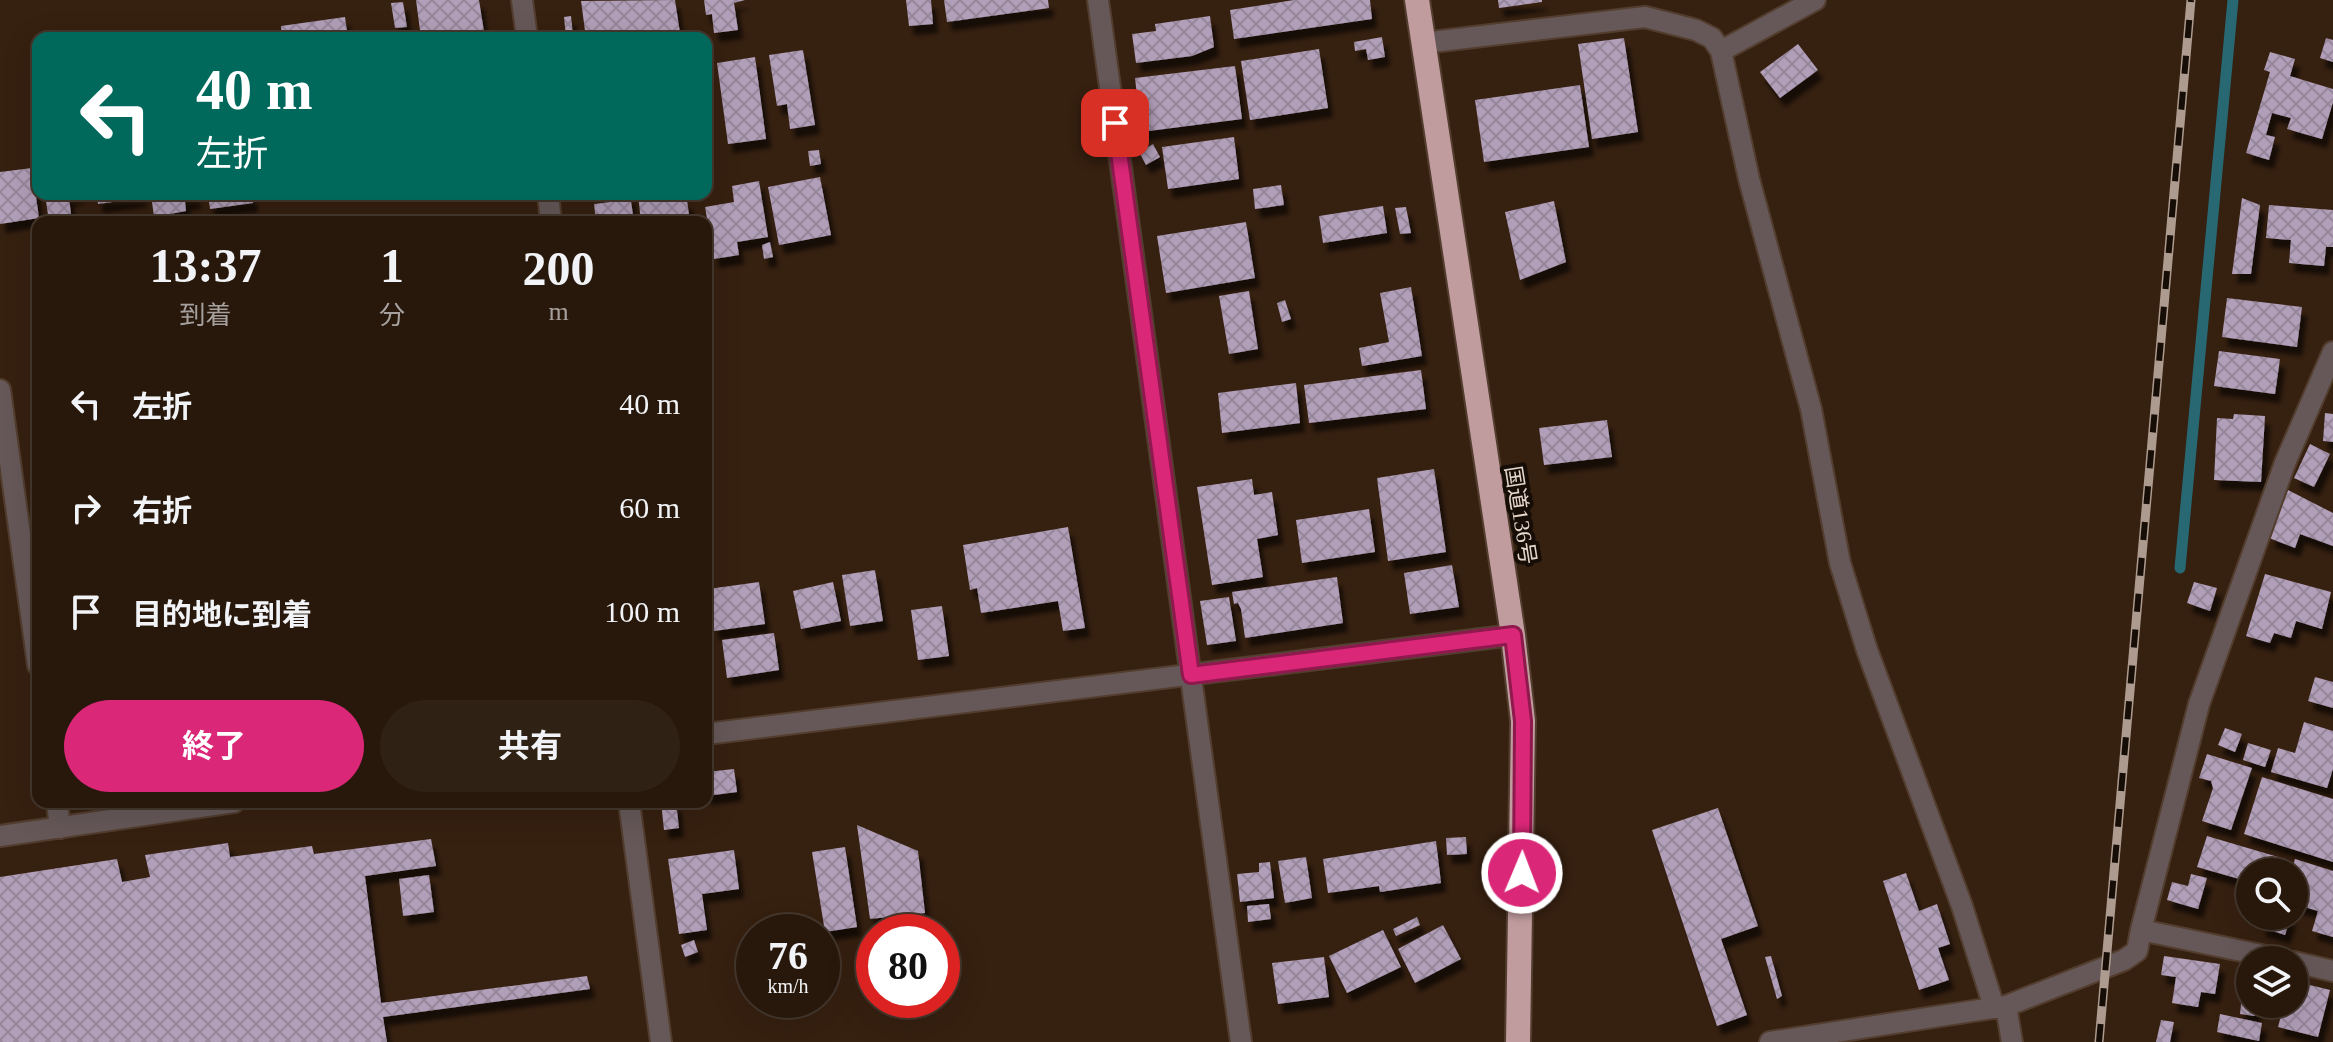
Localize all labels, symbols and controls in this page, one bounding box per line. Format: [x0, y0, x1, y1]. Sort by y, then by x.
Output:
text: 40 m [196, 59, 313, 121]
icon: left [64, 64, 168, 168]
pin [1081, 89, 1149, 157]
icon: arrive [1093, 101, 1137, 145]
text: 左折 [196, 134, 268, 174]
text: 13:37 [150, 239, 261, 292]
text: 1 [380, 239, 404, 292]
text: 200 [523, 242, 595, 295]
text: m [548, 297, 569, 326]
text: 到着 [179, 301, 232, 330]
text: 分 [379, 301, 405, 330]
icon: left [64, 382, 108, 426]
text: 40 m [619, 387, 680, 420]
text: 左折 [132, 390, 192, 423]
street label: 国道136号 [1500, 464, 1541, 566]
icon: right [64, 486, 108, 530]
text: 60 m [619, 491, 680, 524]
text: 右折 [132, 494, 192, 527]
icon: arrive [64, 590, 108, 634]
text: 100 m [604, 595, 680, 628]
text: 目的地に到着 [132, 598, 312, 631]
button: 終了 [64, 700, 364, 792]
button: 共有 [380, 700, 680, 792]
position arrow [1480, 831, 1564, 915]
map controls [2236, 858, 2308, 1018]
button: search [2236, 858, 2308, 930]
speed limit sign: 80 [856, 914, 960, 1018]
text: 76 [768, 933, 808, 978]
button: layers [2236, 946, 2308, 1018]
text: km/h [767, 975, 809, 997]

